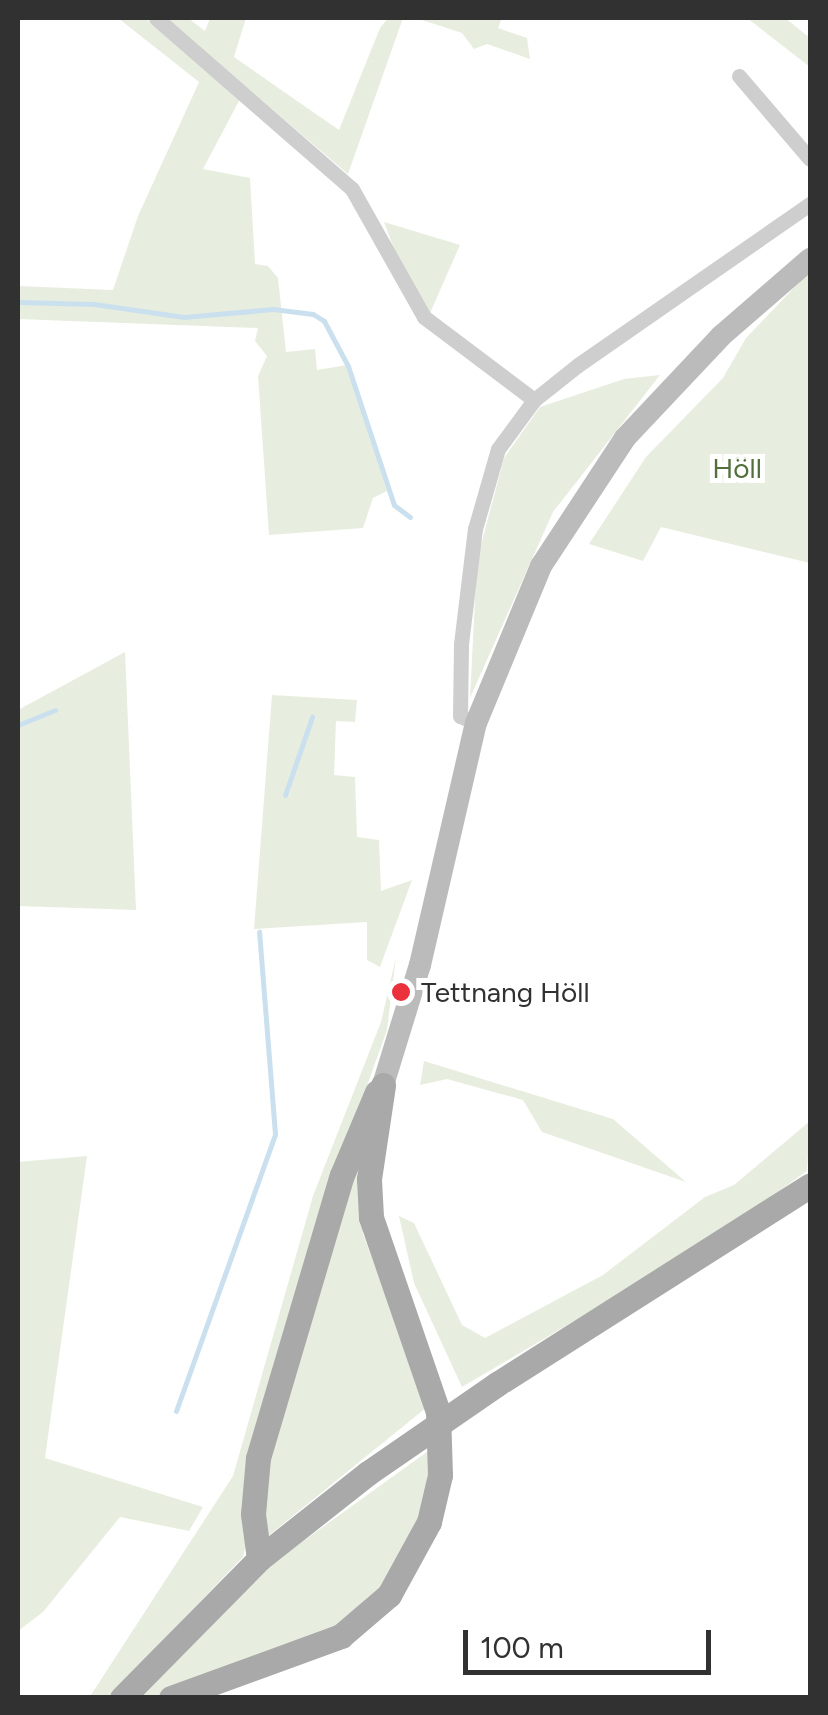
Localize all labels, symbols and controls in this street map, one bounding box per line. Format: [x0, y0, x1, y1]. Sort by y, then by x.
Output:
park label: Höll [712, 451, 762, 485]
place label: Tettnang Höll [421, 975, 590, 1009]
marker: Tettnang Höll [390, 981, 412, 1003]
scale bar [468, 1610, 716, 1672]
text: 100 m [480, 1629, 564, 1666]

